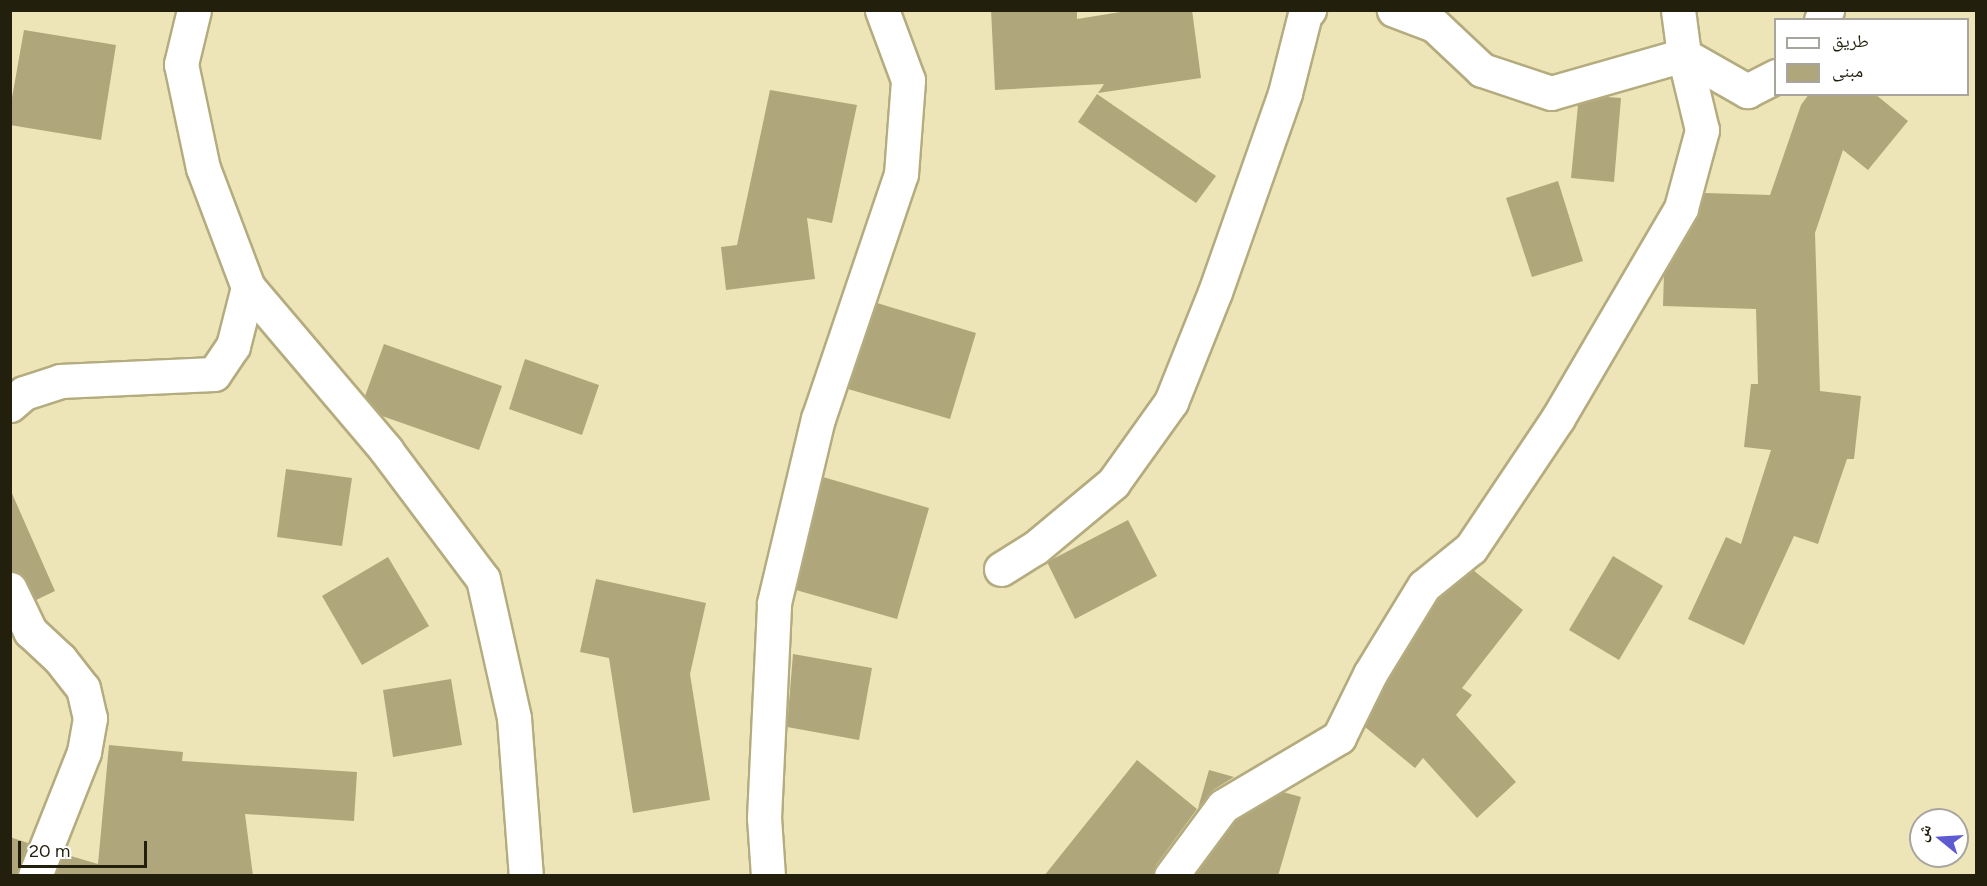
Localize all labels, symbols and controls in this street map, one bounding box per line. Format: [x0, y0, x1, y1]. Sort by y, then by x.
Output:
legend [1774, 18, 1969, 96]
text: طريق [1832, 30, 1869, 52]
text: مبنى [1832, 60, 1863, 82]
north arrow [1909, 808, 1969, 868]
text: ش [1912, 822, 1935, 844]
scale bar [21, 829, 150, 867]
text: 20 m [29, 840, 70, 862]

